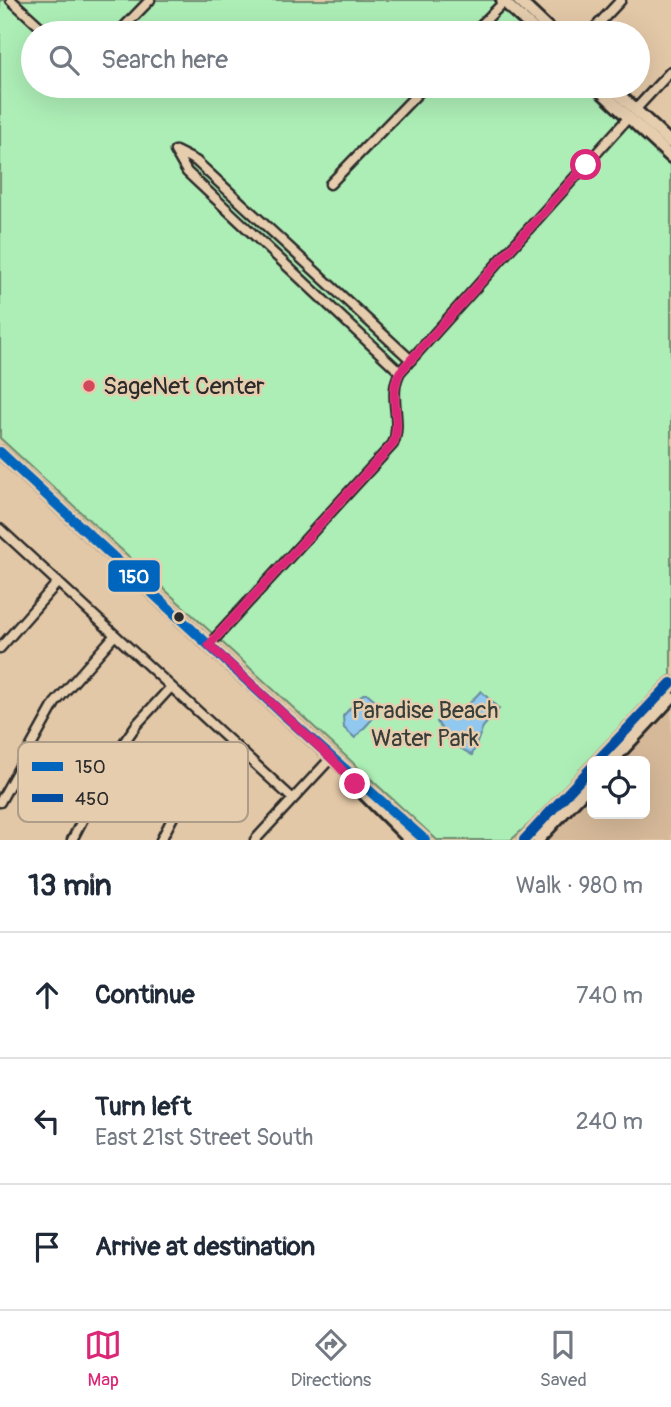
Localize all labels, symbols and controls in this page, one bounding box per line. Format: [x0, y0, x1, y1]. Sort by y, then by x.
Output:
search box [21, 21, 650, 98]
icon: search [45, 41, 83, 79]
text: Search here [101, 44, 228, 76]
route start [570, 149, 601, 180]
place label: SageNet Center [103, 372, 265, 401]
marker: SageNet Center [81, 378, 97, 394]
line badge: 150 [107, 559, 161, 593]
text: 150 [119, 565, 149, 589]
unlabelled marker [172, 610, 186, 624]
park label: Paradise Beach Water Park [352, 696, 499, 753]
legend [18, 742, 248, 822]
text: 150 [75, 755, 106, 779]
map controls [587, 756, 650, 819]
button: locate [587, 756, 650, 819]
route end [339, 768, 370, 799]
text: 450 [75, 787, 109, 811]
text: 13 min [28, 867, 112, 904]
text: Walk · 980 m [516, 871, 643, 900]
icon: ahead [28, 976, 66, 1014]
text: Continue [95, 979, 195, 1011]
text: 740 m [576, 981, 643, 1010]
text: Turn left [95, 1091, 191, 1123]
icon: left [28, 1102, 66, 1140]
text: 240 m [576, 1107, 643, 1136]
text: East 21st Street South [95, 1123, 313, 1152]
icon: arrive [28, 1228, 66, 1266]
text: Arrive at destination [95, 1231, 315, 1263]
tab: Map [84, 1326, 122, 1392]
tab: Directions [291, 1326, 371, 1392]
tab: Saved [540, 1326, 587, 1392]

